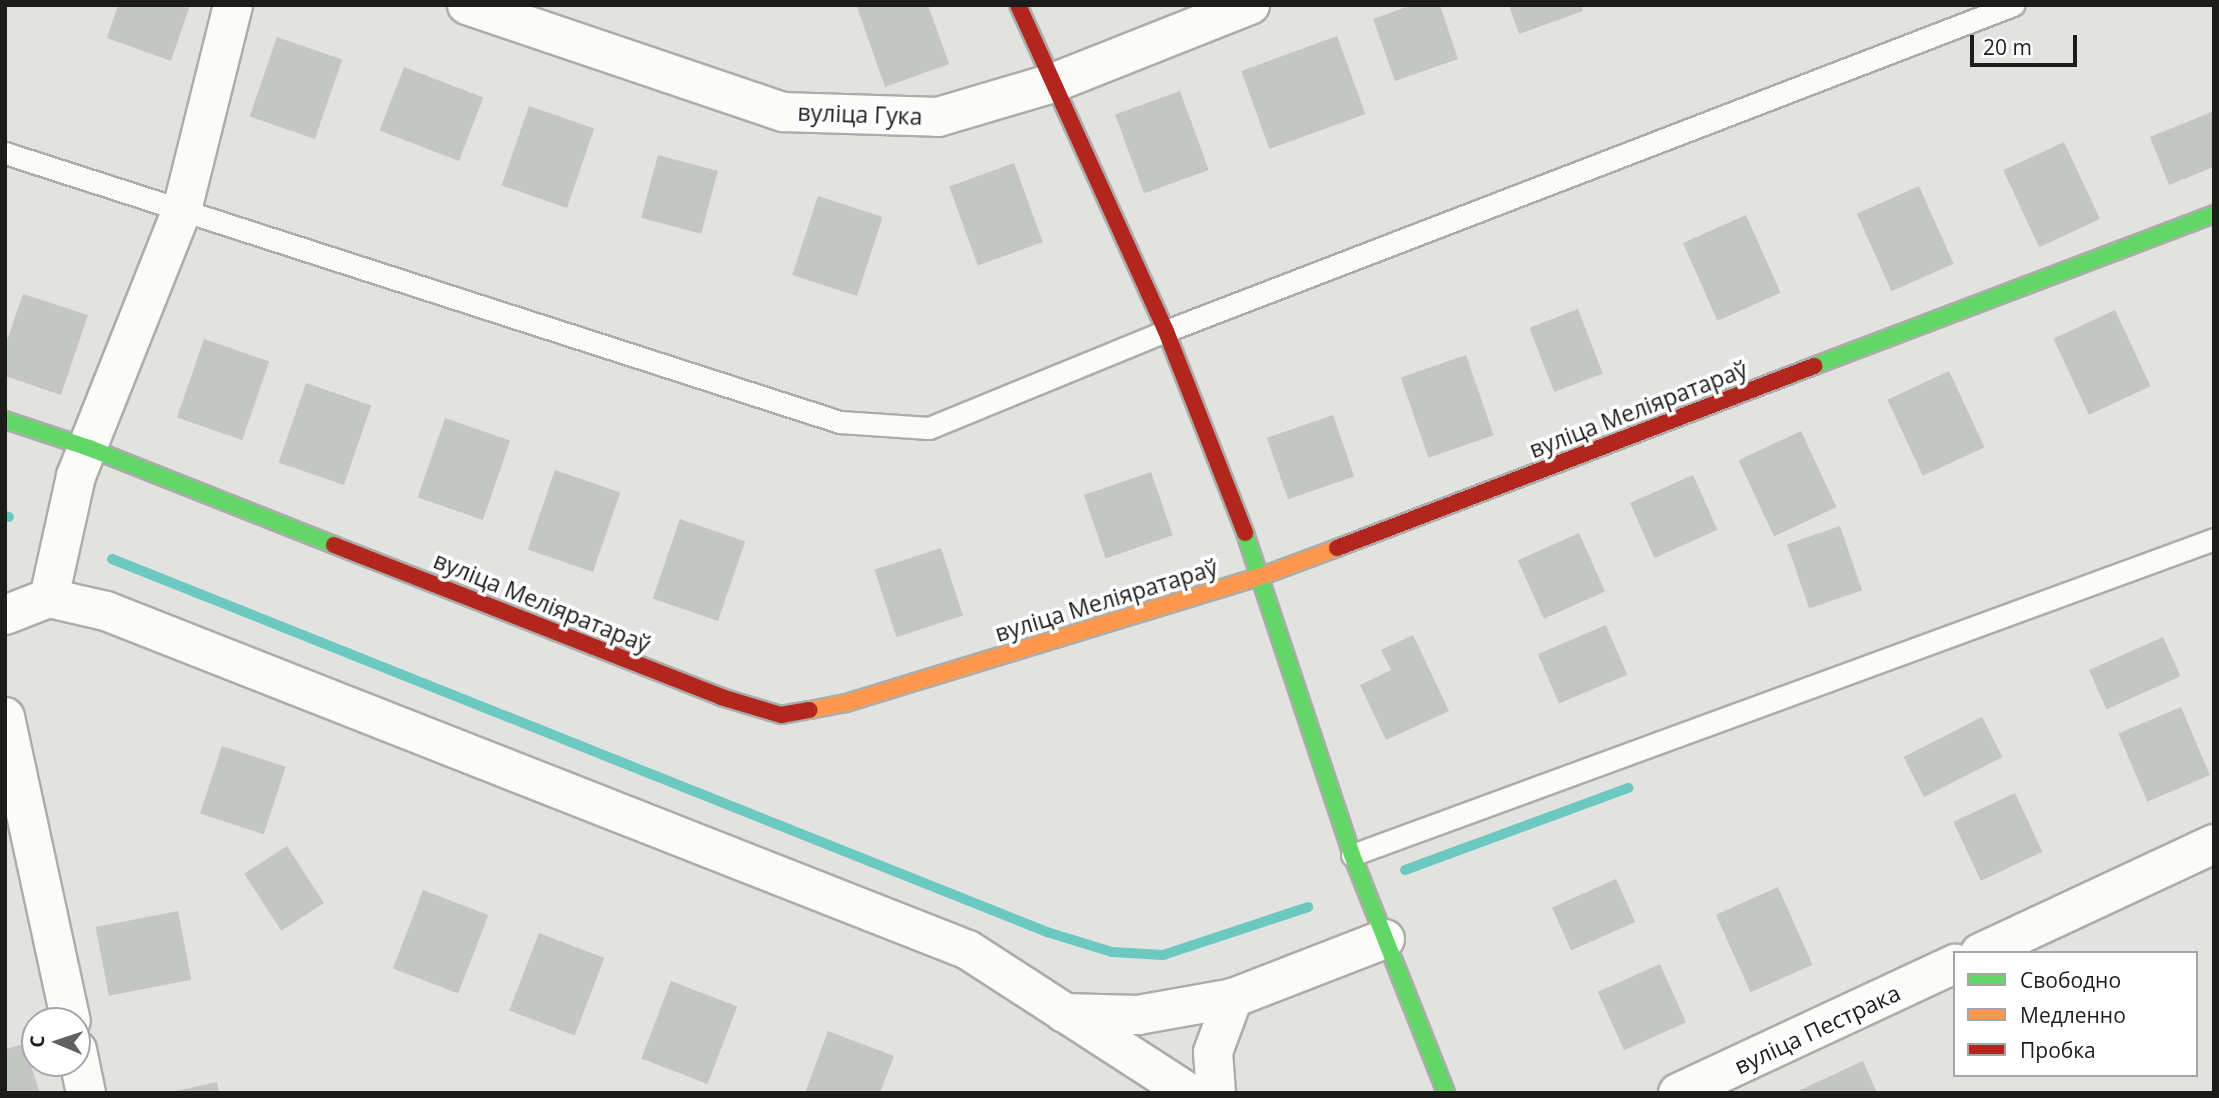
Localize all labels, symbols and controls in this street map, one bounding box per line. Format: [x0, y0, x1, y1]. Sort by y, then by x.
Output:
scale bar [1974, 21, 2081, 65]
text: 20 m [1983, 33, 2032, 61]
street label: вуліца Гука [797, 98, 923, 130]
street label: вуліца Меліяратараў [1525, 355, 1751, 463]
street label: вуліца Меліяратараў [430, 546, 654, 658]
street label: вуліца Меліяратараў [992, 553, 1220, 647]
legend [1953, 951, 2198, 1077]
text: Свободно [2020, 966, 2121, 994]
street label: вуліца Пестрака [1730, 978, 1904, 1080]
text: Медленно [2020, 1001, 2126, 1029]
north arrow [21, 1007, 91, 1077]
text: С [24, 1035, 50, 1048]
text: Пробка [2020, 1036, 2096, 1064]

